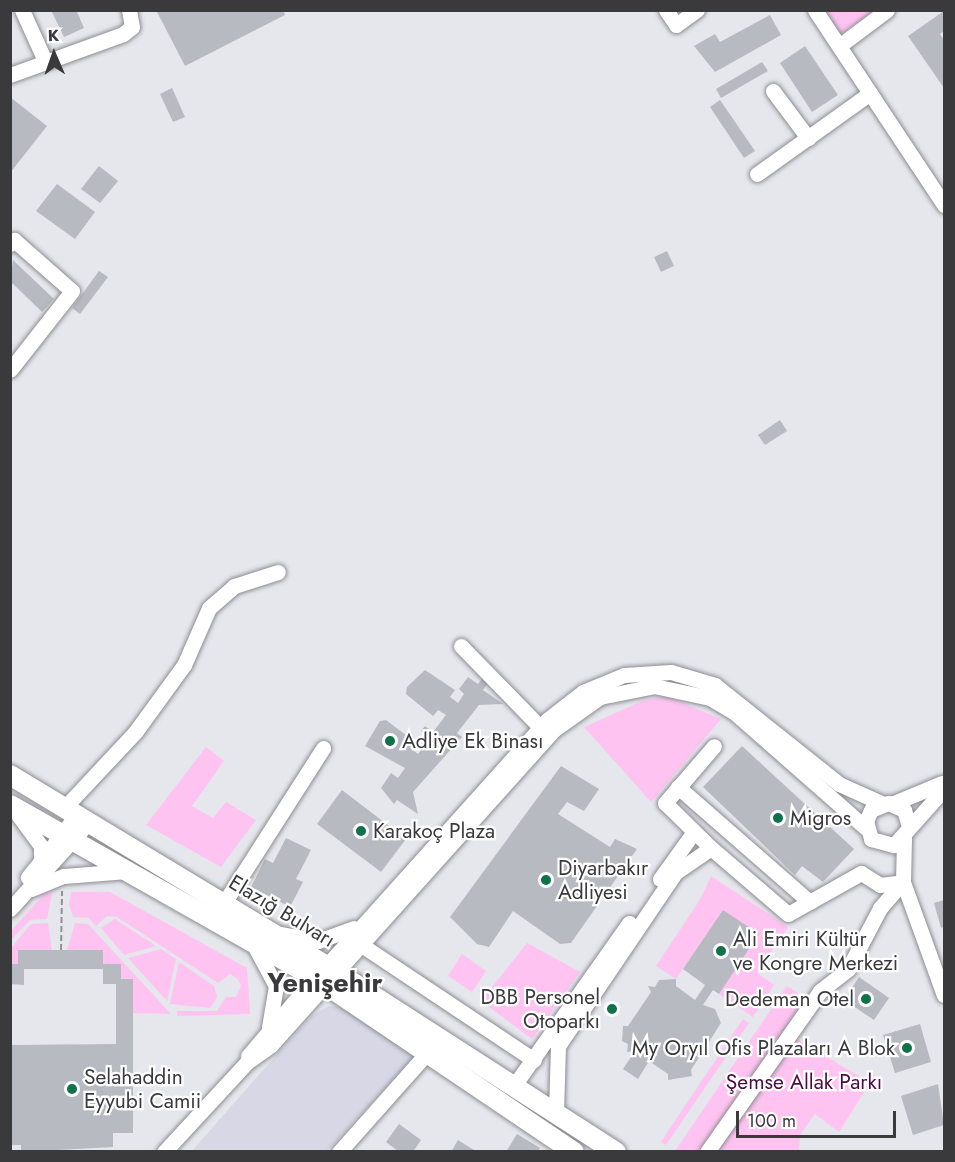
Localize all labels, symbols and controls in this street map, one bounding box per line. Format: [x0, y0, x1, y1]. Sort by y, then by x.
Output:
north arrow [24, 24, 84, 84]
text: K [47, 24, 59, 47]
place label: Adliye Ek Binası [402, 728, 543, 754]
marker: Adliye Ek Binası [383, 734, 397, 748]
place label: Migros [790, 805, 851, 831]
marker: Migros [771, 811, 785, 825]
place label: Karakoç Plaza [373, 818, 495, 844]
marker: Karakoç Plaza [354, 824, 368, 838]
place label: Diyarbakır Adliyesi [558, 855, 648, 905]
street label: Elazığ Bulvarı [224, 869, 340, 953]
marker: Diyarbakır Adliyesi [539, 873, 553, 887]
place label: Ali Emiri Kültür ve Kongre Merkezi [733, 926, 898, 976]
marker: Ali Emiri Kültür ve Kongre Merkezi [714, 944, 728, 958]
district label: Yenişehir [267, 967, 383, 999]
place label: DBB Personel Otoparkı [480, 984, 600, 1034]
place label: Dedeman Otel [725, 986, 854, 1012]
marker: Dedeman Otel [859, 992, 873, 1006]
marker: DBB Personel Otoparkı [605, 1002, 619, 1016]
place label: My Oryıl Ofis Plazaları A Blok [632, 1035, 895, 1061]
marker: My Oryıl Ofis Plazaları A Blok [900, 1041, 914, 1055]
place label: Selahaddin Eyyubi Camii [84, 1064, 201, 1114]
park label: Şemse Allak Parkı [726, 1069, 882, 1095]
marker: Selahaddin Eyyubi Camii [65, 1082, 79, 1096]
scale bar [739, 1099, 900, 1137]
text: 100 m [747, 1108, 796, 1134]

